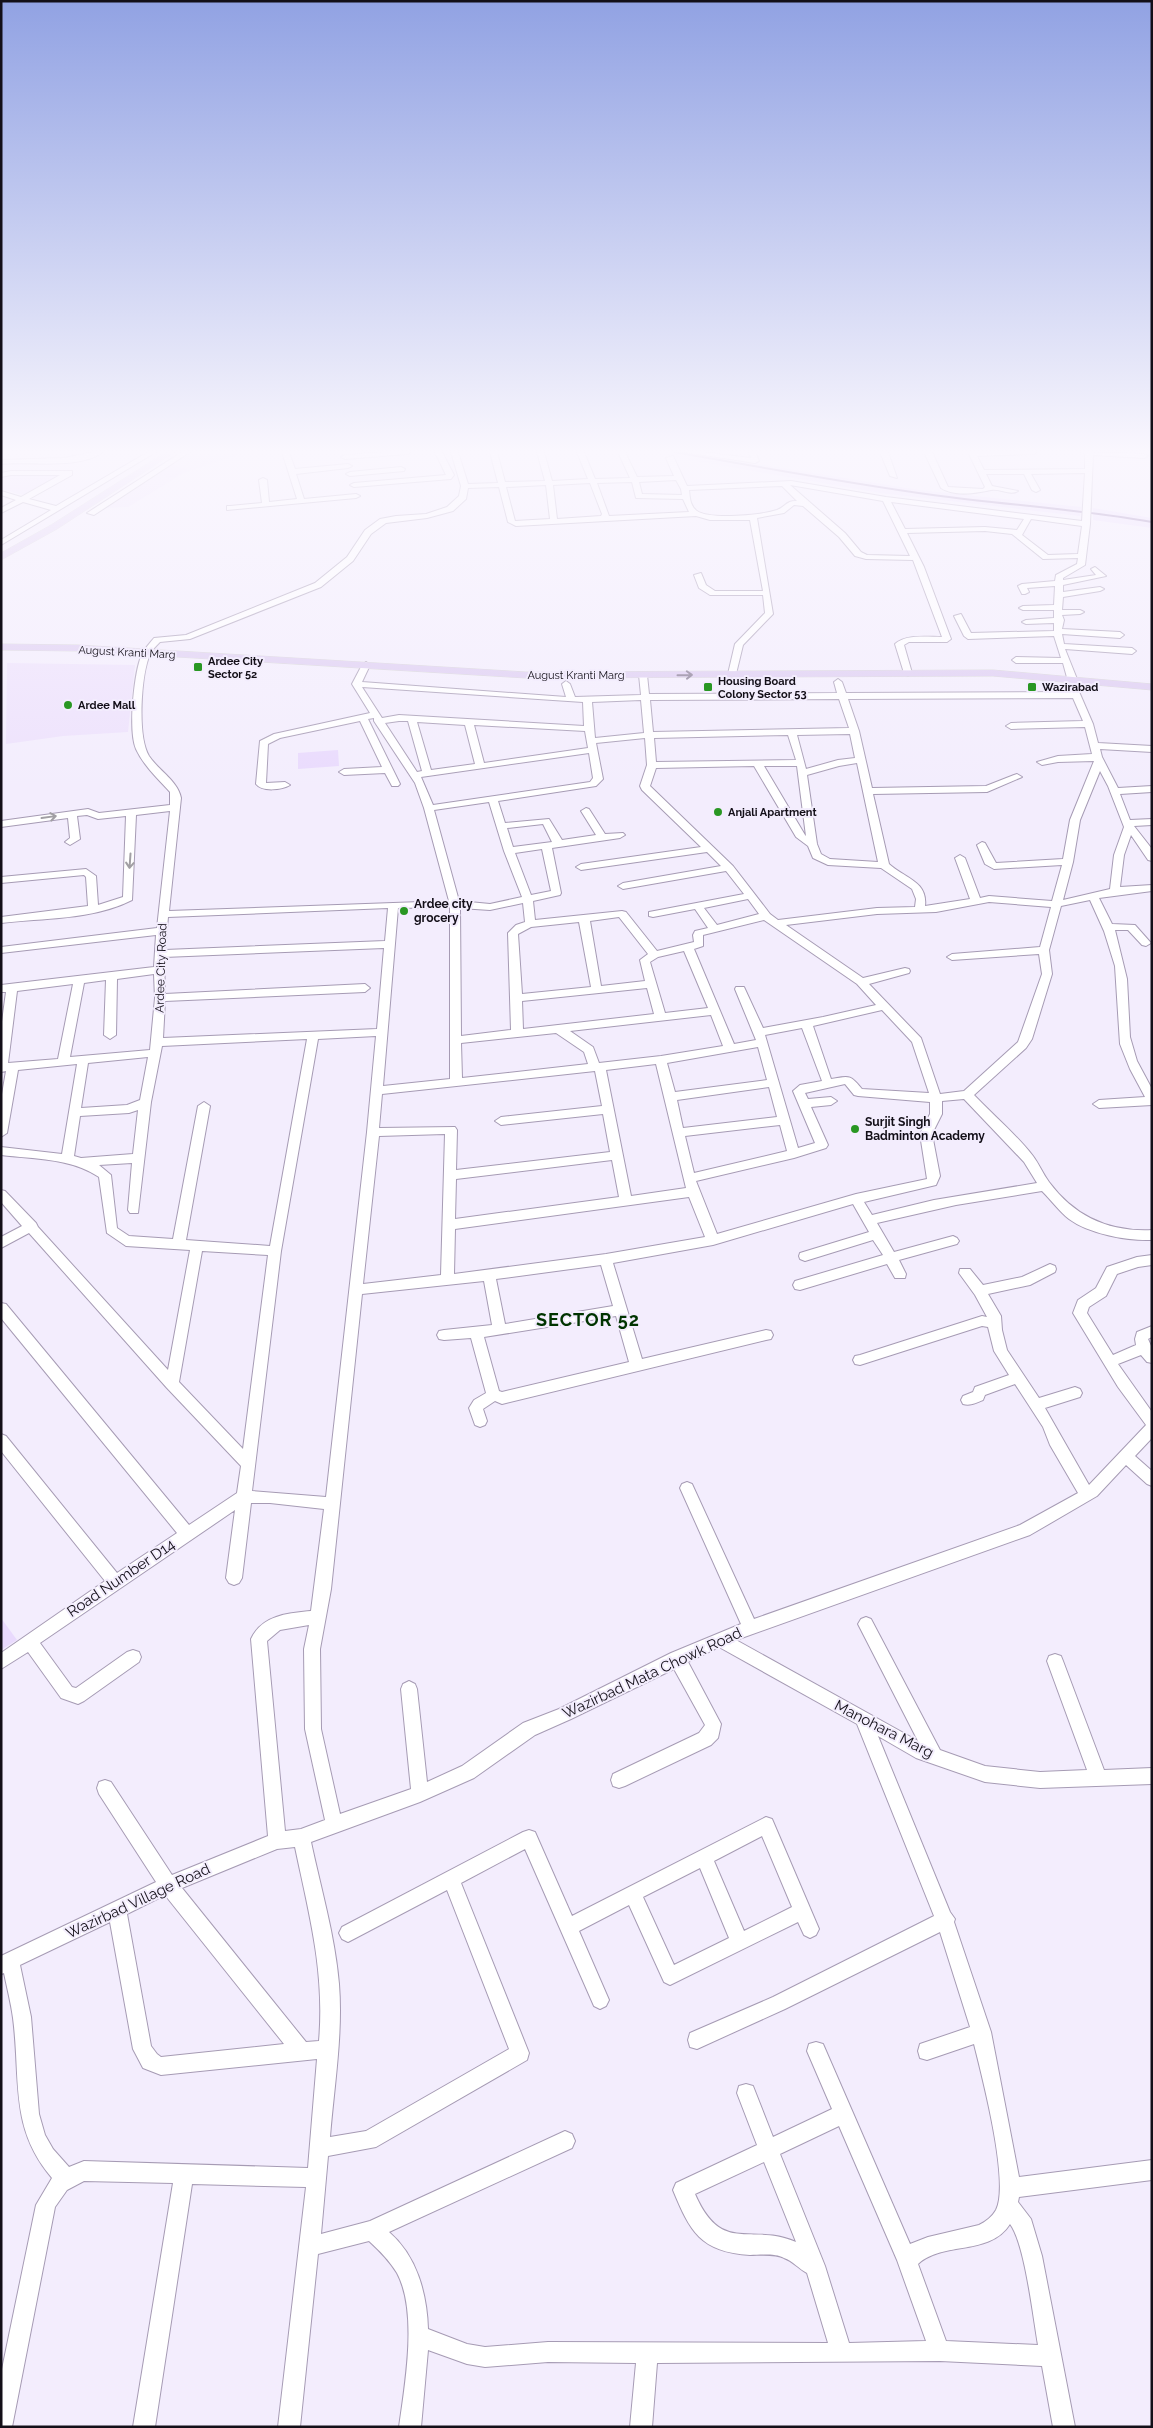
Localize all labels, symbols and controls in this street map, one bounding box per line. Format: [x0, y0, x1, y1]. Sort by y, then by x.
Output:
street label: August Kranti Marg [78, 643, 176, 662]
place label: Ardee City Sector 52 [208, 655, 263, 681]
marker: Ardee City Sector 52 [192, 661, 204, 673]
street label: August Kranti Marg [527, 669, 625, 682]
one-way arrow [676, 670, 692, 679]
place label: Housing Board Colony Sector 53 [718, 675, 807, 701]
marker: Housing Board Colony Sector 53 [702, 681, 714, 693]
marker: Wazirabad [1026, 681, 1038, 693]
place label: Wazirabad [1042, 681, 1098, 694]
marker: Ardee Mall [62, 699, 74, 711]
place label: Ardee Mall [78, 699, 136, 712]
marker: Anjali Apartment [712, 806, 724, 818]
place label: Anjali Apartment [728, 806, 817, 819]
one-way arrow [41, 812, 57, 822]
one-way arrow [125, 852, 135, 868]
place label: Ardee city grocery [414, 897, 473, 925]
marker: Ardee city grocery [398, 905, 410, 917]
street label: Ardee City Road [152, 923, 170, 1013]
place label: Surjit Singh Badminton Academy [865, 1115, 985, 1143]
marker: Surjit Singh Badminton Academy [849, 1123, 861, 1135]
district label: SECTOR 52 [536, 1309, 640, 1330]
street label: Road Number D14 [64, 1535, 178, 1621]
street label: Wazirbad Mata Chowk Road [560, 1624, 744, 1722]
street label: Manohara Marg [832, 1696, 936, 1762]
street label: Wazirbad Village Road [63, 1860, 213, 1942]

